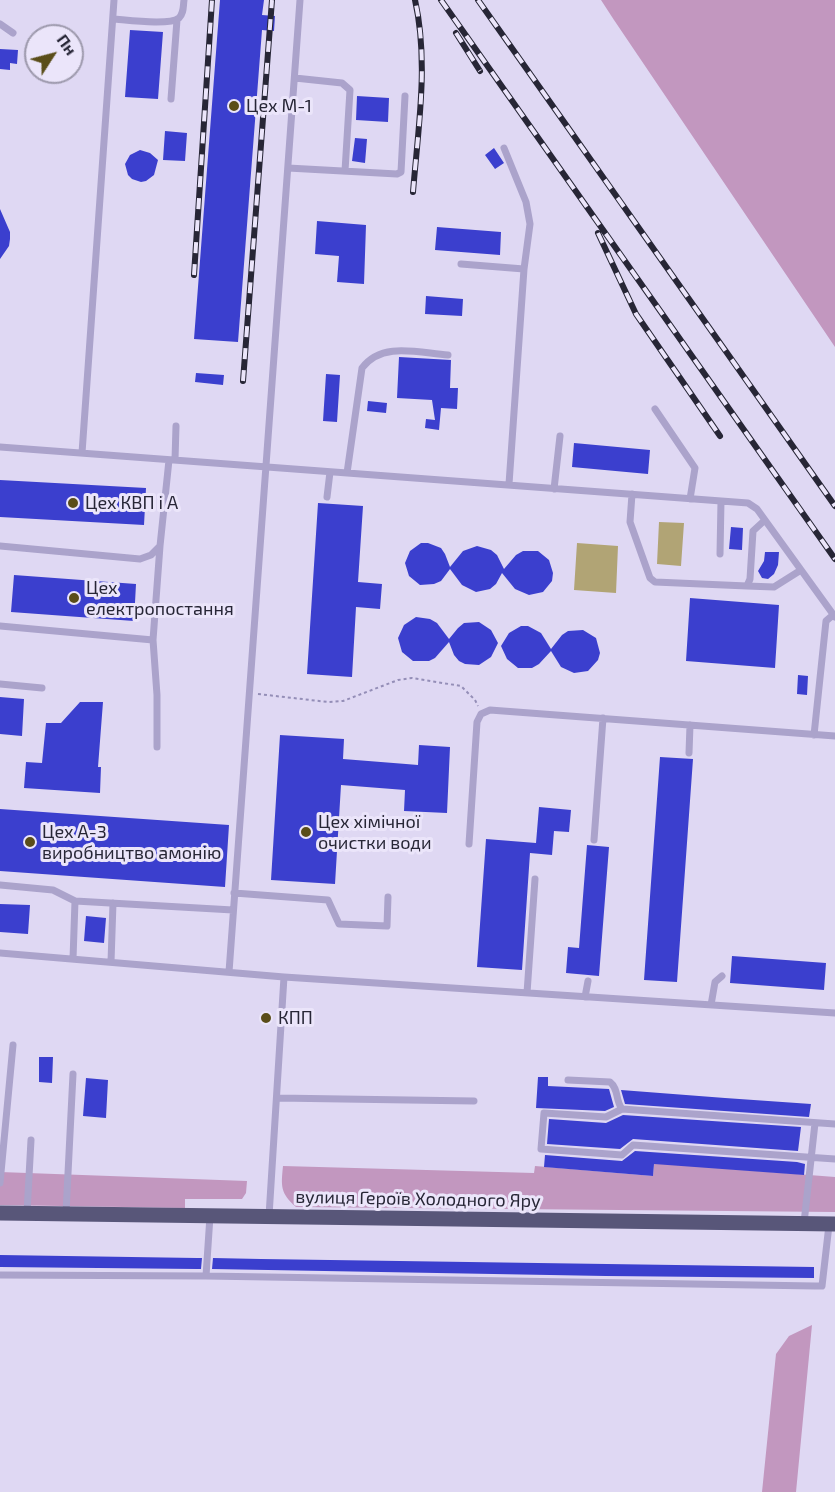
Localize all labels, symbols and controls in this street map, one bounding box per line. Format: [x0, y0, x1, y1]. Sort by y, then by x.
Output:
north arrow [24, 24, 84, 84]
text: Пн [54, 30, 81, 58]
place label: Цех М-1 [246, 95, 312, 117]
marker: Цех М-1 [227, 99, 241, 113]
place label: Цех КВП і А [85, 492, 178, 514]
marker: Цех КВП і А [66, 496, 80, 510]
place label: Цех електропостання [86, 577, 234, 620]
marker: Цех електропостання [67, 591, 81, 605]
place label: Цех хімічної очистки води [318, 811, 431, 854]
place label: Цех А-3 виробництво амонію [42, 821, 221, 864]
marker: Цех хімічної очистки води [299, 825, 313, 839]
marker: Цех А-3 виробництво амонію [23, 835, 37, 849]
place label: КПП [278, 1007, 313, 1029]
marker: КПП [259, 1011, 273, 1025]
street label: вулиця Героїв Холодного Яру [295, 1186, 541, 1212]

